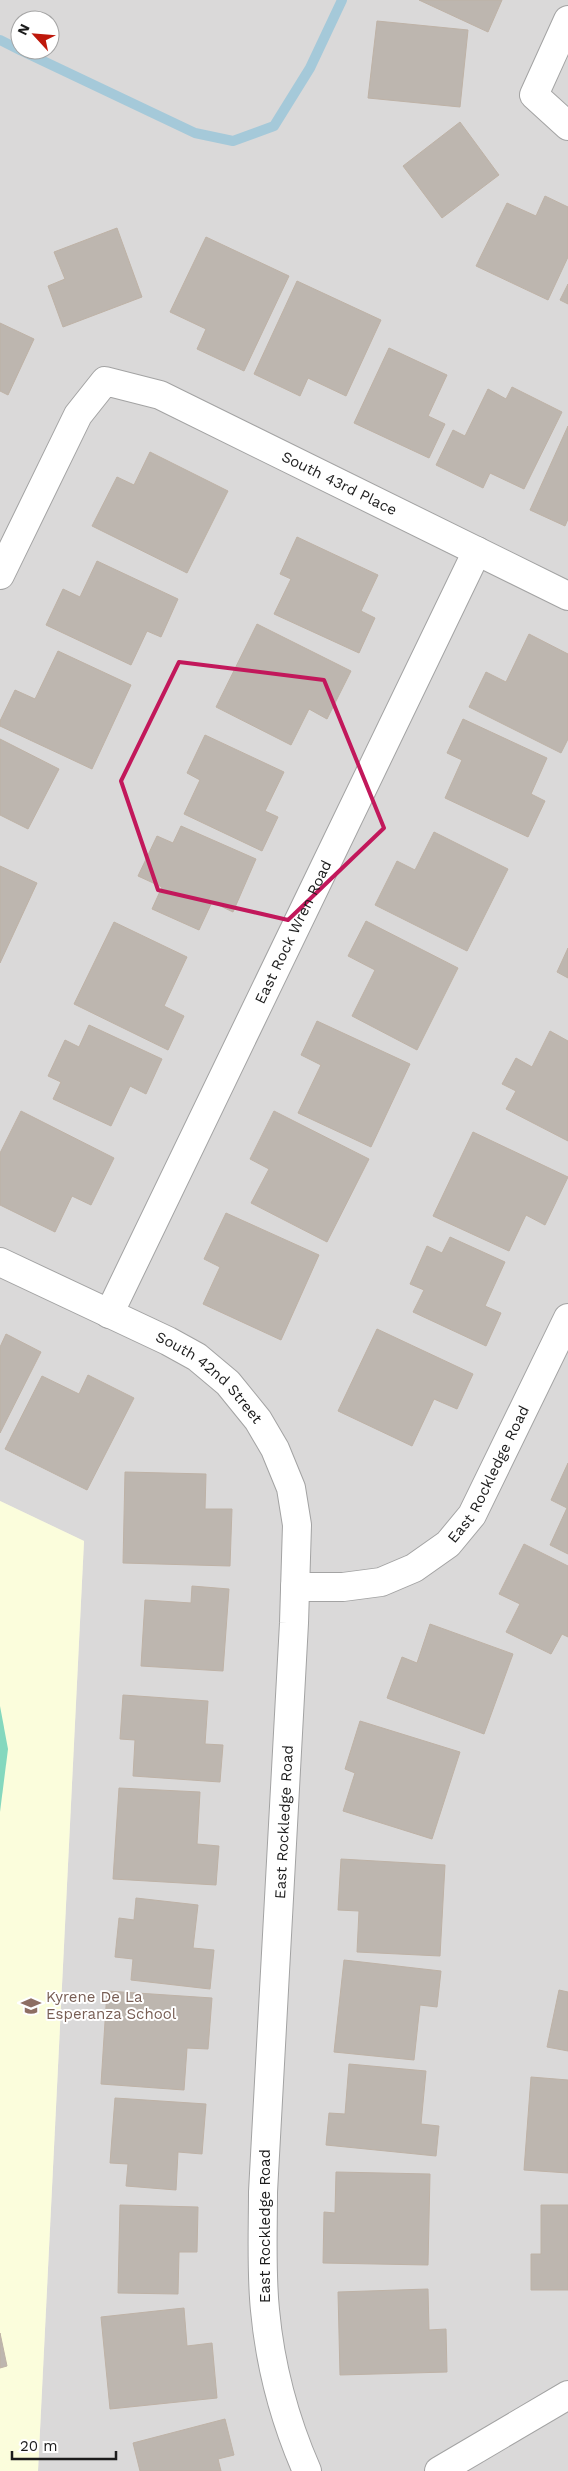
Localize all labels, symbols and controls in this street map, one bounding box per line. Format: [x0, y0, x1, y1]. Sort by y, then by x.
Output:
north arrow [10, 10, 60, 60]
text: N [14, 21, 33, 37]
street label: South 43rd Place [279, 447, 400, 519]
street label: East Rock Wren Road [251, 857, 335, 1007]
street label: South 42nd Street [153, 1328, 267, 1428]
street label: East Rockledge Road [444, 1403, 533, 1547]
street label: East Rockledge Road [271, 1745, 297, 1899]
place label: Kyrene De La Esperanza School [46, 1988, 177, 2023]
school or university icon: Kyrene De La Esperanza School [20, 1995, 42, 2017]
street label: East Rockledge Road [256, 2149, 274, 2303]
scale bar [12, 2428, 116, 2460]
text: 20 m [20, 2437, 58, 2455]

